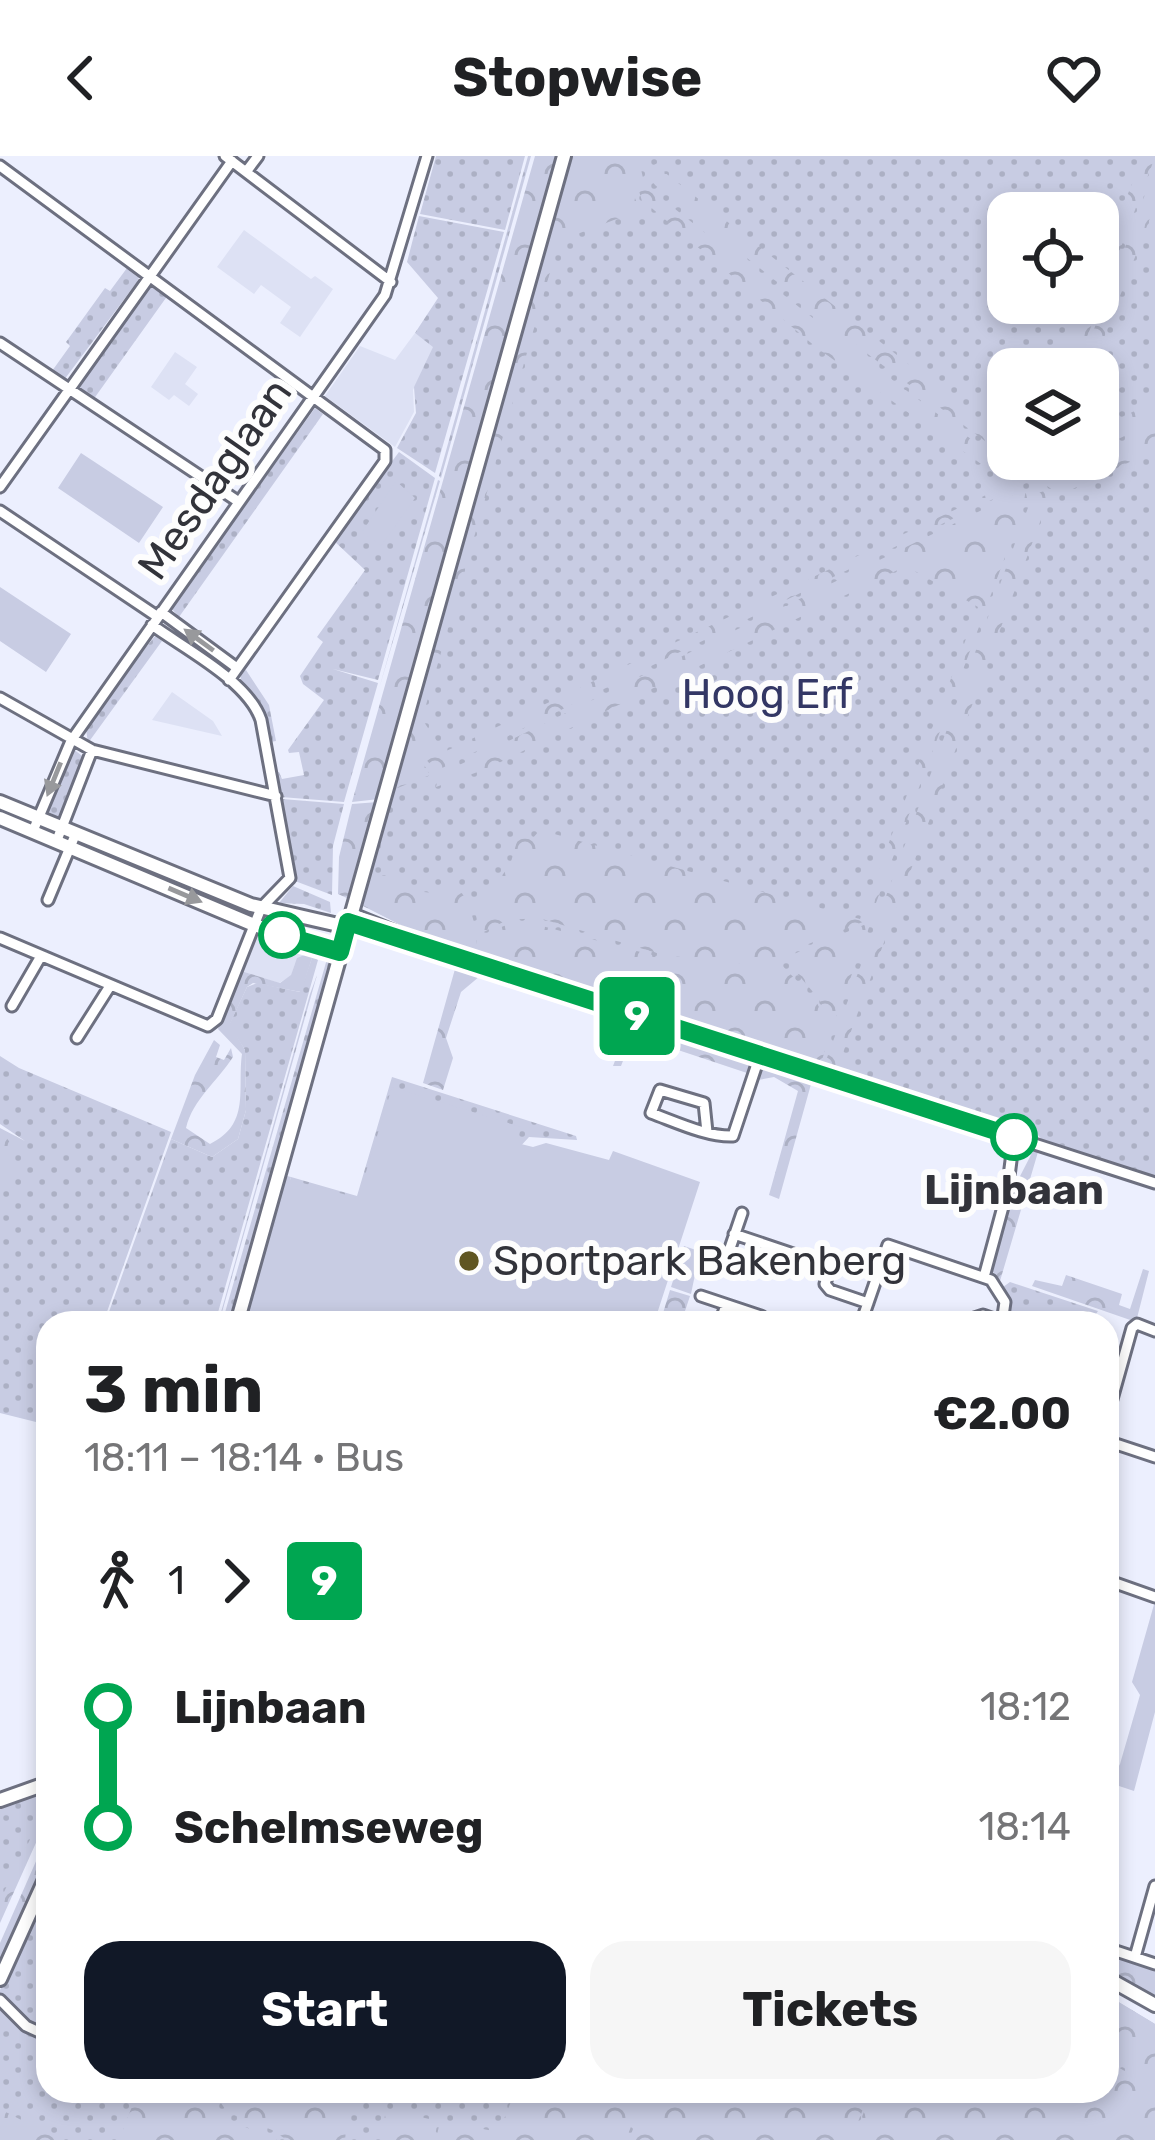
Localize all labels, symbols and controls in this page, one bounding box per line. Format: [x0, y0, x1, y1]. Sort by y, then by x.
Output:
icon: back [48, 45, 114, 111]
icon: heart [1041, 45, 1107, 111]
text: Stopwise [453, 46, 702, 110]
map controls [987, 192, 1119, 480]
button: locate [987, 192, 1119, 324]
button: layers [987, 348, 1119, 480]
street label: Mesdaglaan [128, 369, 302, 589]
one-way arrow [183, 628, 215, 652]
park label: Hoog Erf [681, 669, 853, 719]
one-way arrow [44, 762, 63, 798]
one-way arrow [168, 886, 203, 906]
unlabelled marker [260, 913, 304, 957]
line badge: 9 [598, 977, 676, 1055]
text: 9 [624, 991, 650, 1041]
marker: Lijnbaan [992, 1115, 1036, 1159]
place label: Lijnbaan [924, 1165, 1104, 1215]
place label: Sportpark Bakenberg [493, 1236, 906, 1286]
marker: Sportpark Bakenberg [456, 1248, 482, 1274]
text: 3 min [84, 1350, 263, 1429]
text: €2.00 [933, 1387, 1071, 1440]
text: 18:11 – 18:14 · Bus [84, 1435, 404, 1481]
icon: walk [84, 1548, 150, 1614]
icon: forward [203, 1548, 269, 1614]
text: 9 [311, 1556, 338, 1606]
text: 1 [168, 1558, 185, 1604]
text: Lijnbaan [174, 1681, 367, 1734]
text: 18:12 [980, 1684, 1071, 1730]
text: Schelmseweg [174, 1801, 484, 1854]
text: 18:14 [979, 1804, 1071, 1850]
button: Start [84, 1941, 566, 2079]
button: Tickets [590, 1941, 1071, 2079]

